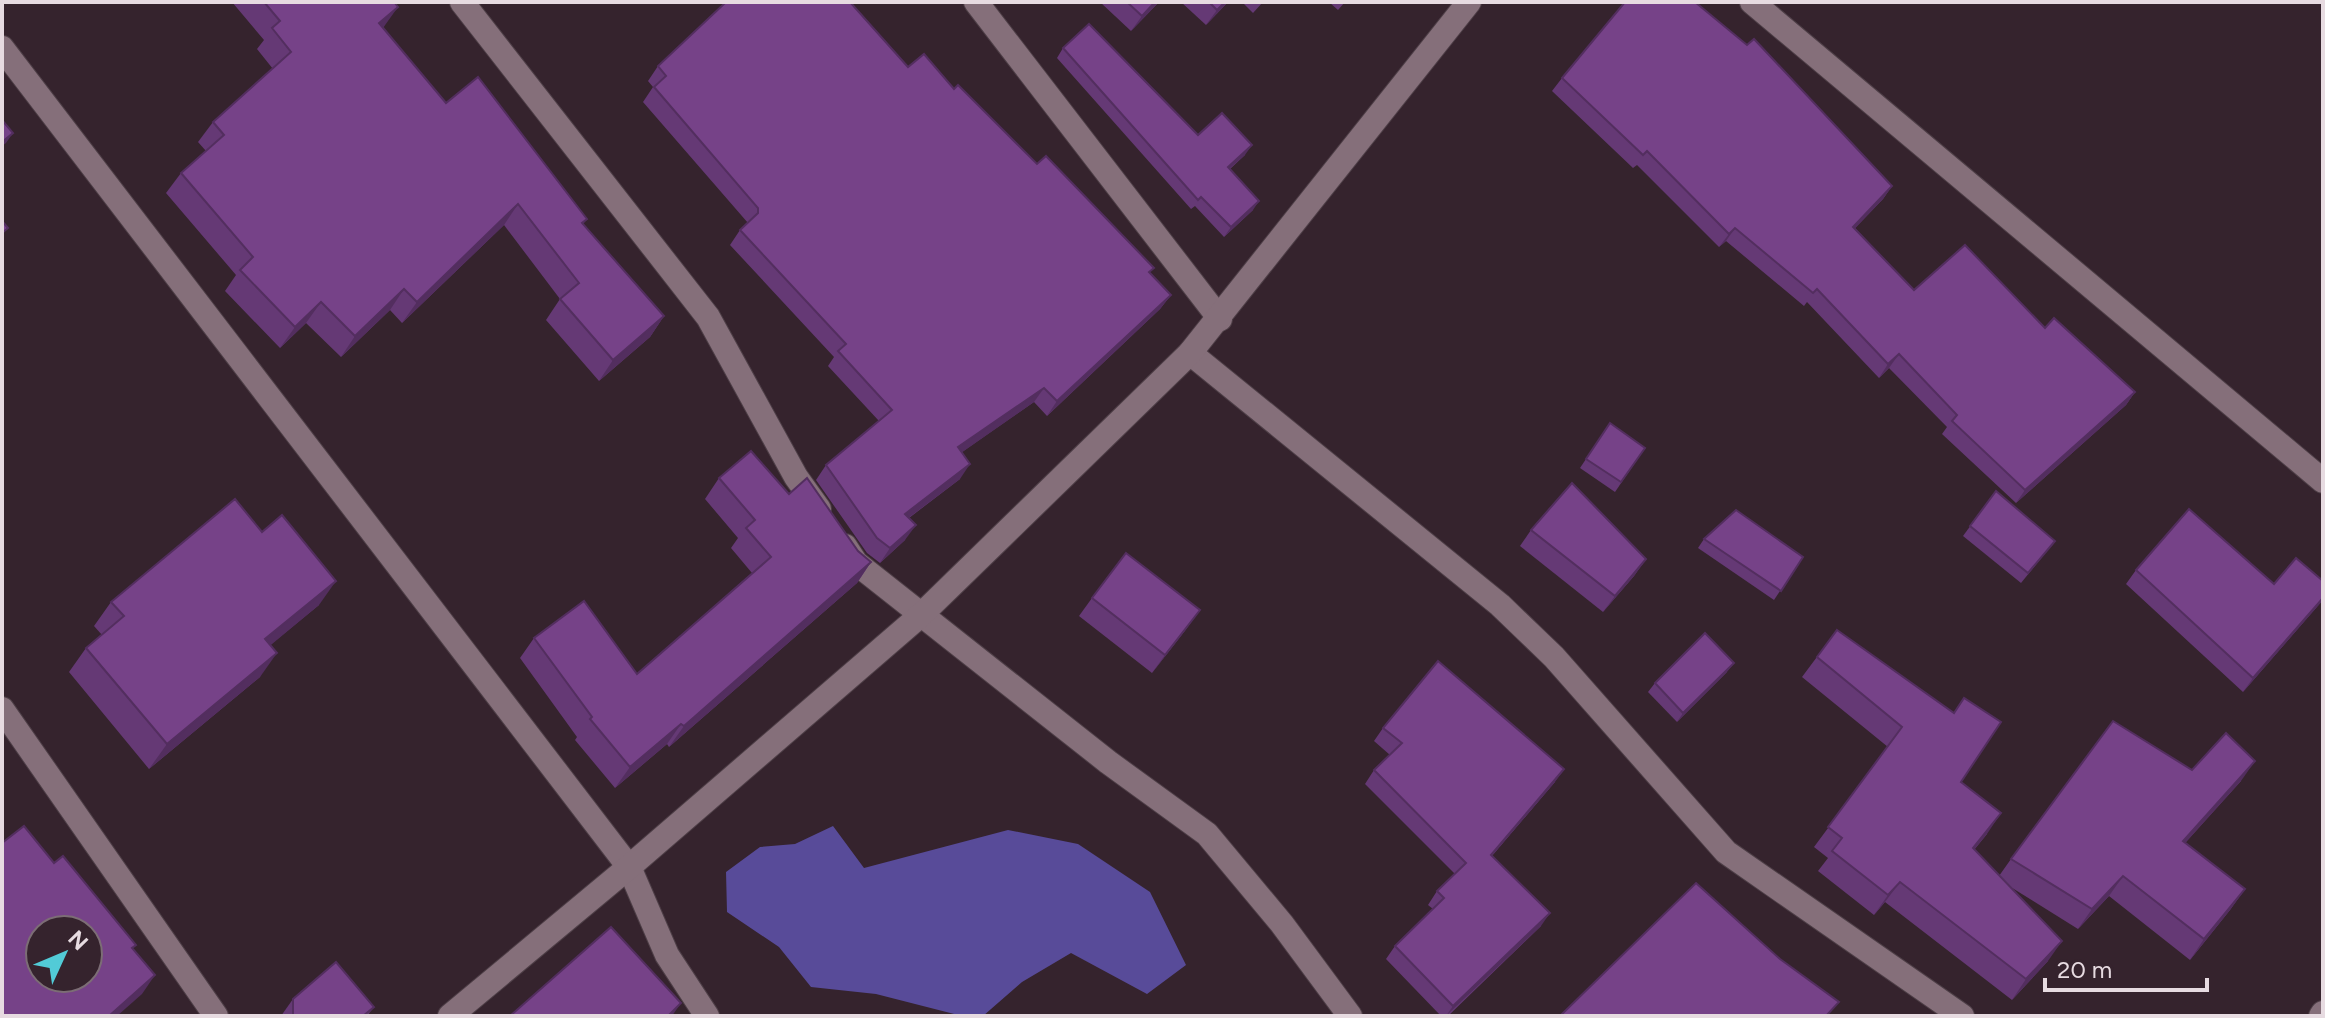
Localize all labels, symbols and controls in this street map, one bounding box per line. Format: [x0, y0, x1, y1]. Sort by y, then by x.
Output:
north arrow [24, 914, 104, 994]
text: N [62, 925, 94, 956]
scale bar [2045, 942, 2207, 992]
text: 20 m [2057, 955, 2112, 984]

